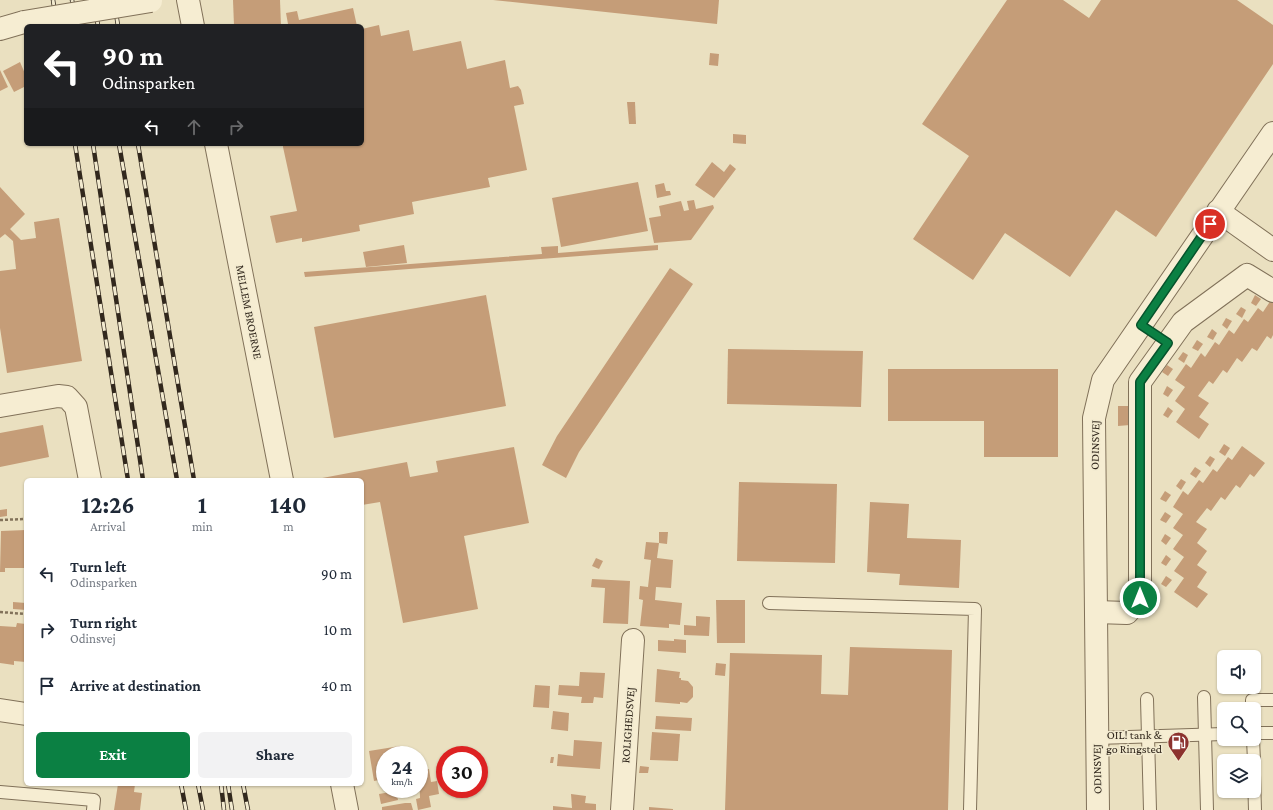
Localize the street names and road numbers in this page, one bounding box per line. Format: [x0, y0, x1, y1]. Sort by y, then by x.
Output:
street label: MELLEM BROERNE [233, 264, 265, 361]
street label: ODINSVEJ [1088, 419, 1102, 470]
street label: ROLIGHEDSVEJ [618, 686, 638, 764]
street label: ODINSVEJ [1090, 743, 1104, 794]

